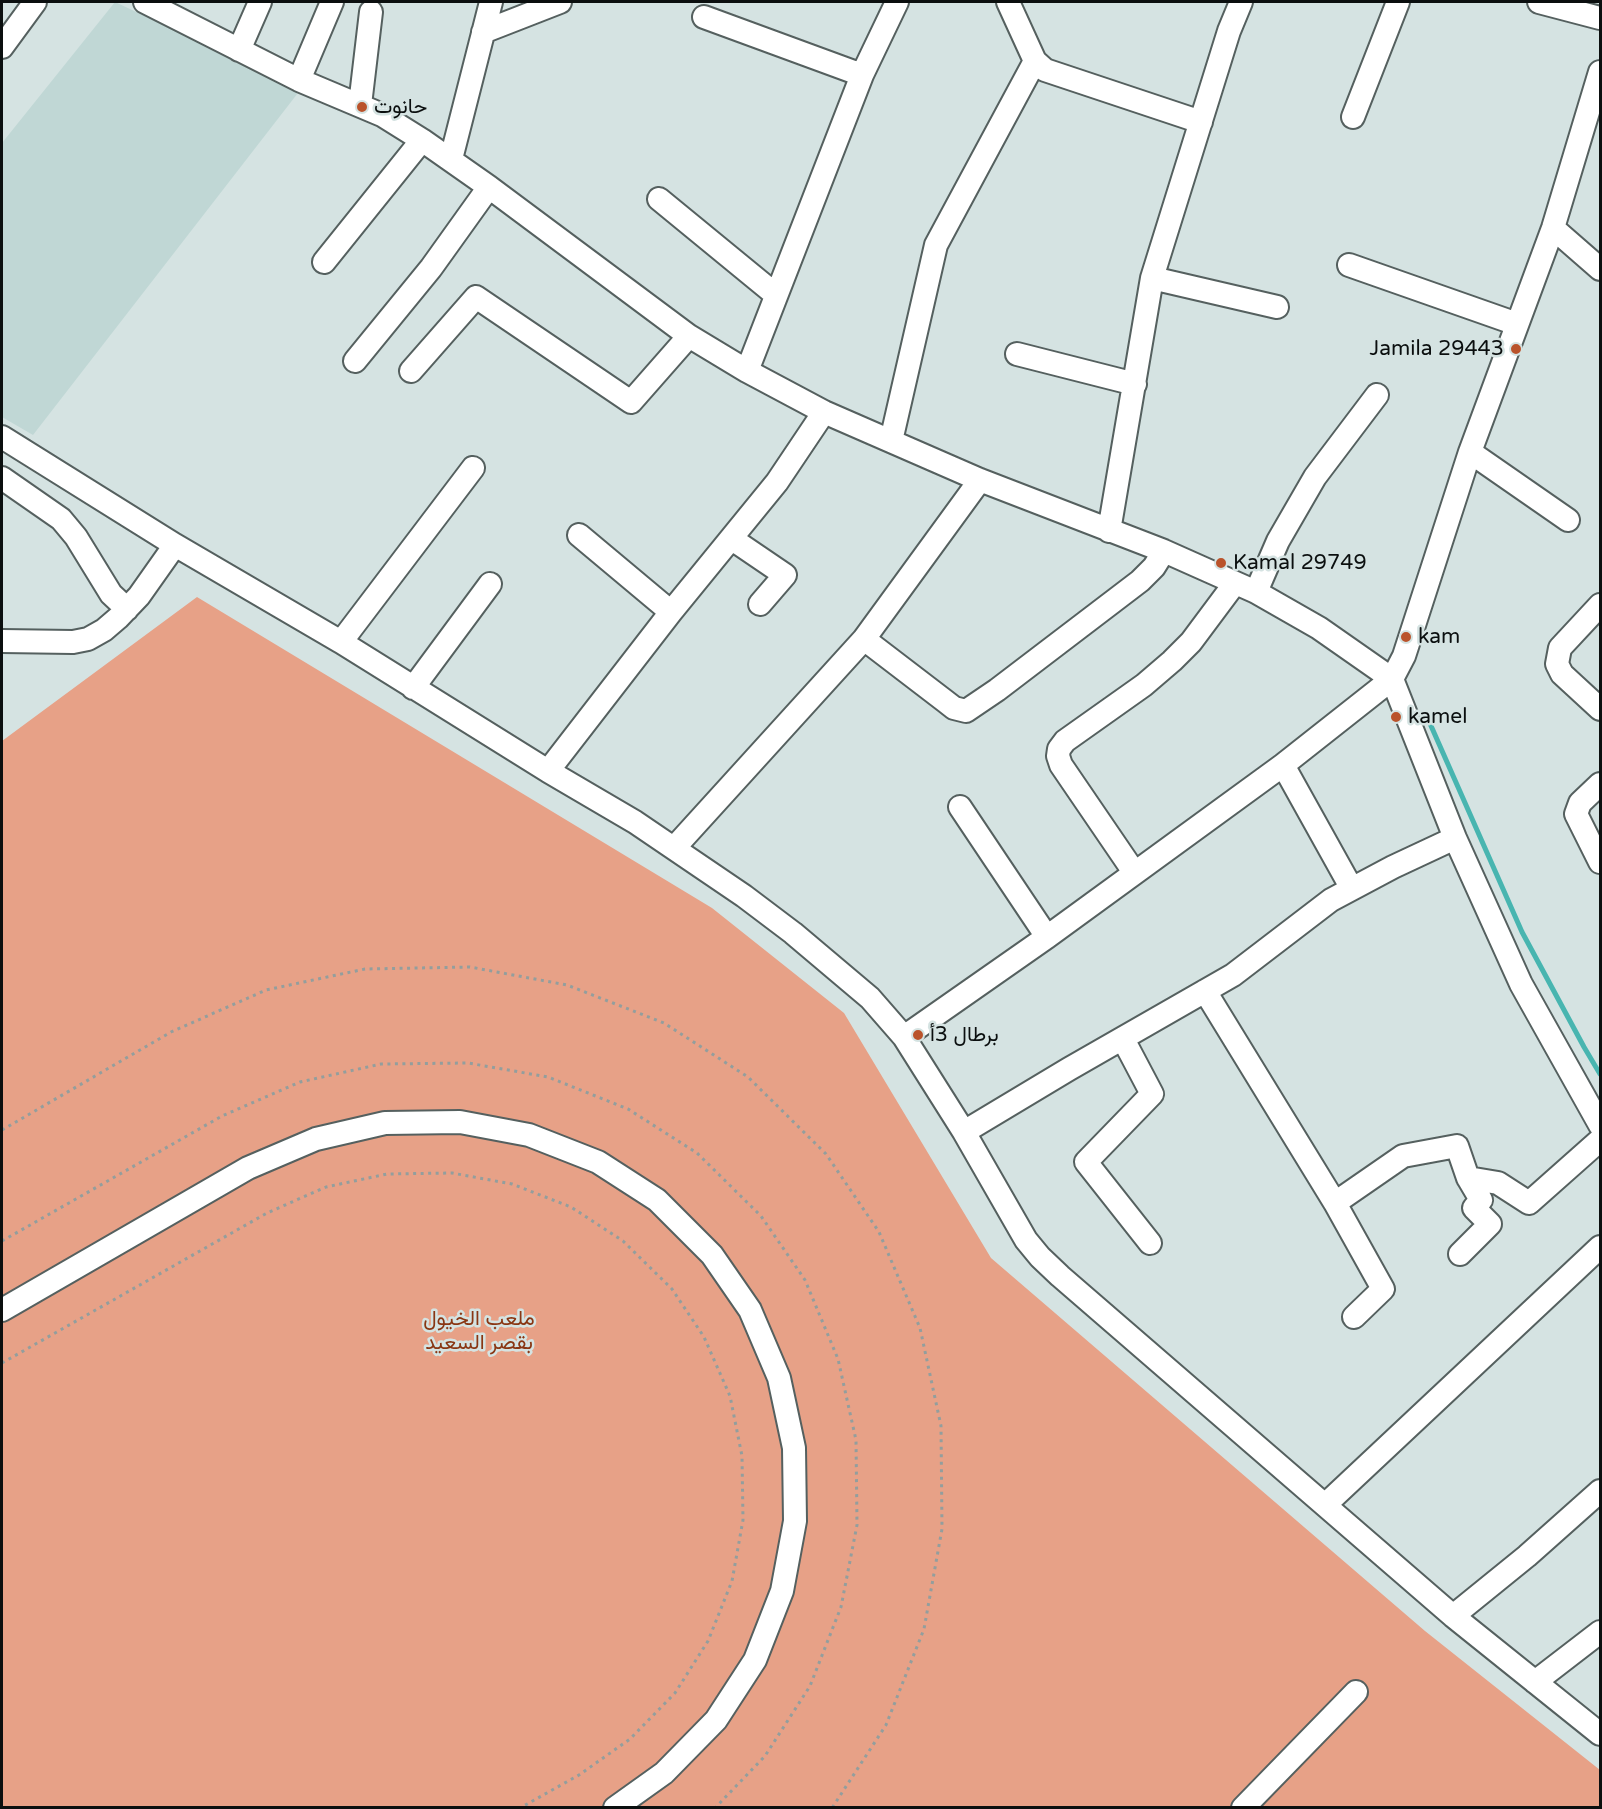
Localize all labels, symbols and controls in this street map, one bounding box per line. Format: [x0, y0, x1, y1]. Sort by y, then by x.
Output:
place label: حانوت [374, 94, 427, 120]
marker: حانوت [355, 100, 369, 114]
place label: Jamila 29443 [1369, 336, 1504, 362]
marker: Jamila 29443 [1509, 342, 1523, 356]
place label: Kamal 29749 [1233, 550, 1367, 576]
marker: Kamal 29749 [1214, 556, 1228, 570]
place label: kam [1418, 624, 1460, 650]
marker: kam [1399, 630, 1413, 644]
place label: kamel [1408, 704, 1467, 730]
marker: kamel [1389, 710, 1403, 724]
place label: برطال 3أ [930, 1022, 999, 1048]
marker: برطال 3أ [911, 1028, 925, 1042]
park label: ملعب الخيول بقصر السعيد [423, 1306, 535, 1356]

